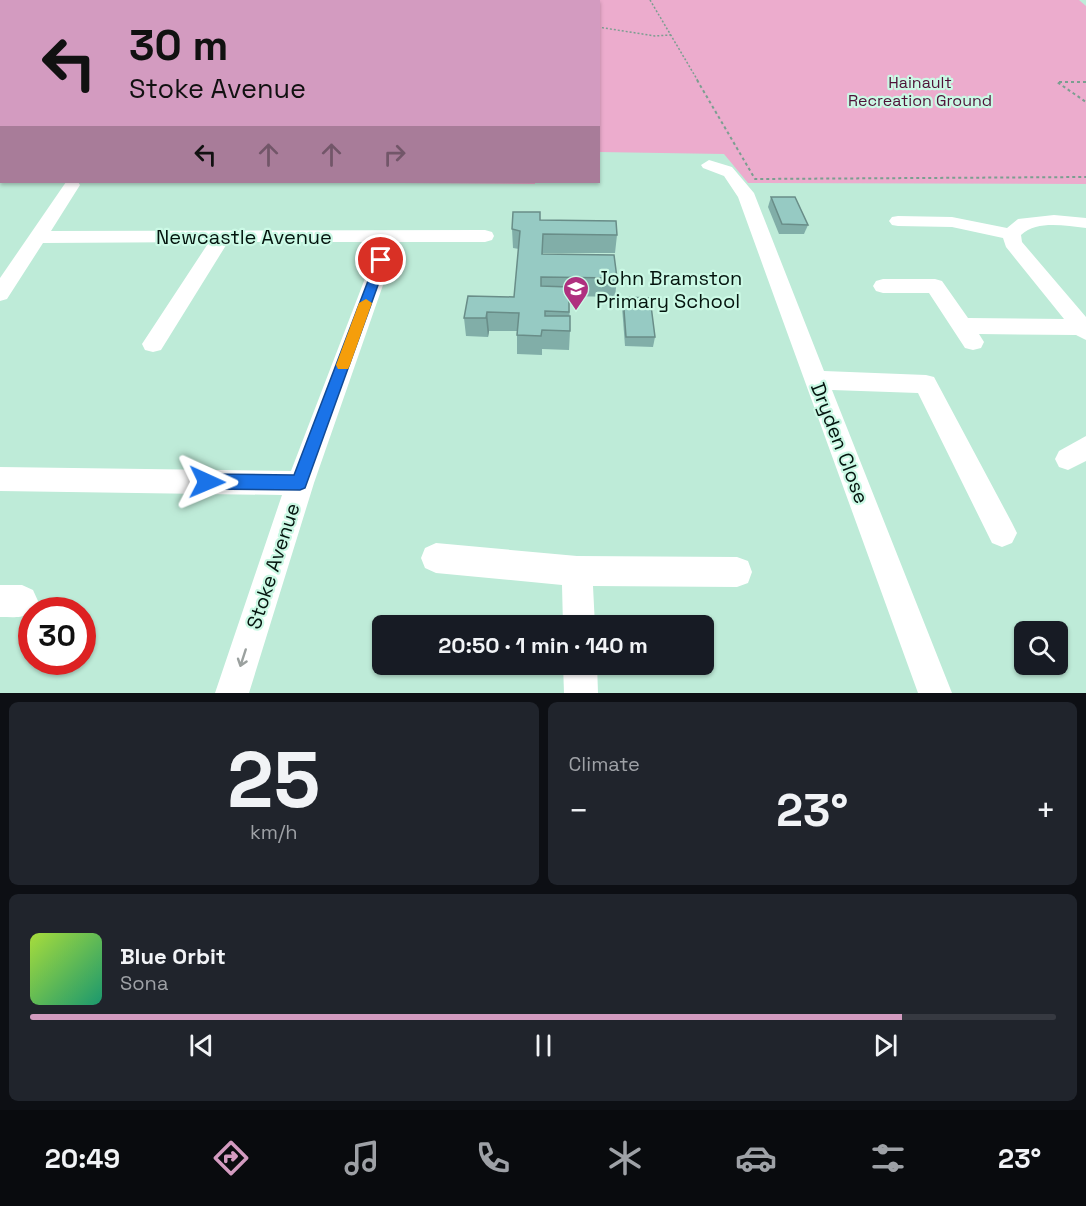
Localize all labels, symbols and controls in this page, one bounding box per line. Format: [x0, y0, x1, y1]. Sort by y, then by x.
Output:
text: 30 m [129, 19, 228, 72]
icon: left [30, 24, 108, 102]
text: Stoke Avenue [129, 71, 306, 106]
park label: Hainault Recreation Ground [848, 72, 992, 111]
icon: left [189, 138, 222, 171]
icon: ahead [252, 138, 285, 171]
icon: ahead [315, 138, 348, 171]
icon: right [378, 138, 411, 171]
street label: Newcastle Avenue [156, 224, 332, 250]
pin [355, 234, 406, 285]
icon: arrive [364, 243, 397, 276]
place label: John Bramston Primary School [596, 265, 742, 314]
school or university icon: John Bramston Primary School [561, 274, 591, 312]
street label: Dryden Close [805, 379, 875, 507]
position arrow [175, 450, 239, 514]
street label: Stoke Avenue [240, 500, 306, 632]
speed limit sign: 30 [18, 597, 96, 675]
map controls [1014, 621, 1068, 675]
button: search [1014, 621, 1068, 675]
text: 20:50 · 1 min · 140 m [438, 631, 648, 659]
one-way arrow [237, 648, 248, 667]
text: 25 [227, 730, 320, 830]
text: Climate [569, 751, 640, 777]
text: 23° [776, 782, 848, 839]
text: − [569, 790, 589, 832]
text: + [1036, 790, 1056, 832]
text: km/h [250, 819, 298, 845]
text: Blue Orbit [120, 942, 226, 970]
text: Sona [120, 970, 168, 996]
icon: previous [185, 1029, 218, 1062]
icon: pause [527, 1029, 560, 1062]
icon: next [869, 1029, 902, 1062]
icon: directions [210, 1137, 252, 1179]
icon: music [341, 1137, 383, 1179]
icon: phone [472, 1137, 514, 1179]
icon: climate [604, 1137, 646, 1179]
icon: car [735, 1137, 777, 1179]
icon: filters [867, 1137, 909, 1179]
text: 20:49 [45, 1141, 120, 1176]
text: 23° [998, 1141, 1041, 1176]

